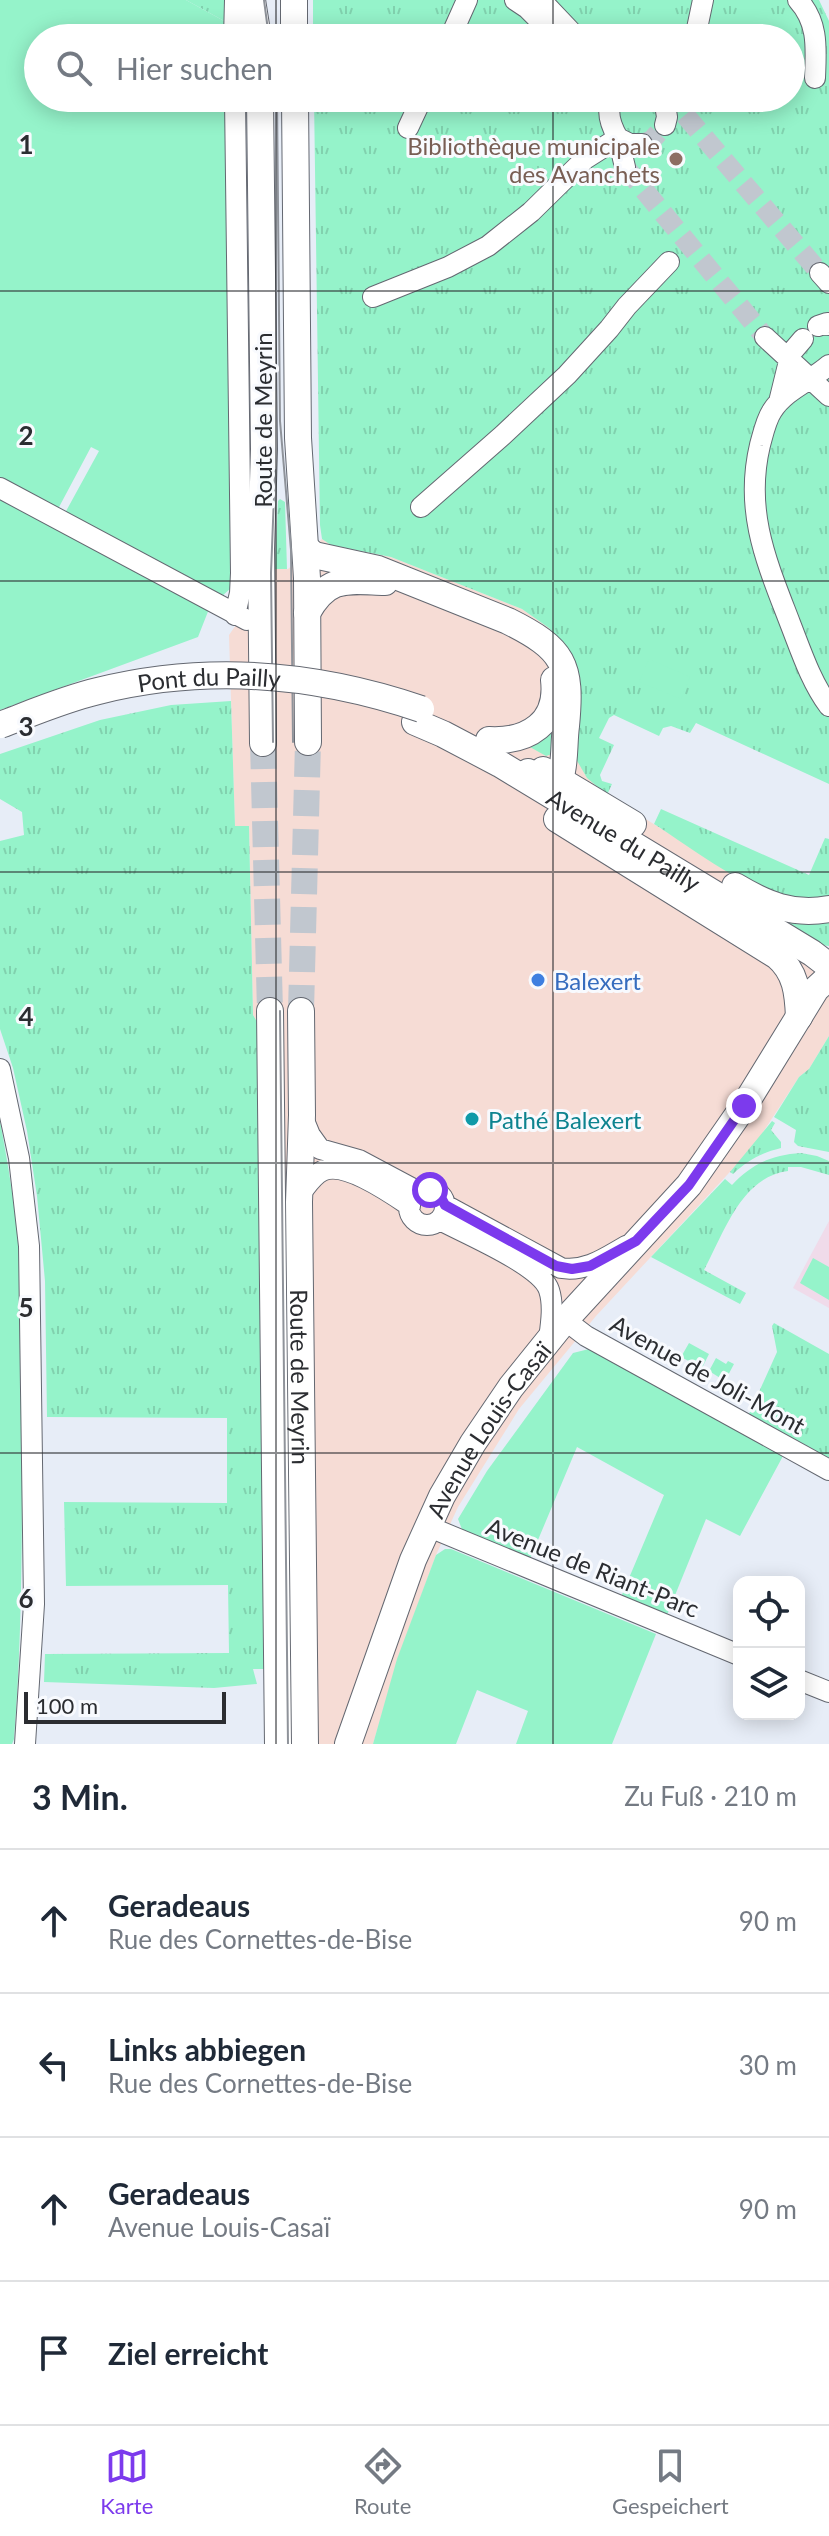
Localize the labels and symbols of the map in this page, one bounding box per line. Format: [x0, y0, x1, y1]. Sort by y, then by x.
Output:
text: 1 [18, 128, 34, 160]
place label: Bibliothèque municipale des Avanchets [407, 131, 660, 188]
marker: Bibliothèque municipale des Avanchets [667, 150, 685, 168]
street label: Route de Meyrin [248, 332, 277, 508]
text: 2 [18, 419, 34, 451]
street label: Pont du Pailly [135, 661, 283, 697]
text: 3 [18, 710, 34, 742]
street label: Avenue du Pailly [542, 782, 707, 897]
place label: Balexert [554, 966, 641, 995]
marker: Balexert [529, 971, 547, 989]
text: 4 [18, 1000, 34, 1032]
route end [726, 1088, 762, 1124]
place label: Pathé Balexert [488, 1105, 642, 1134]
marker: Pathé Balexert [463, 1110, 481, 1128]
route start [412, 1172, 448, 1208]
street label: Route de Meyrin [285, 1289, 316, 1465]
text: 5 [18, 1291, 34, 1323]
street label: Avenue de Joli-Mont [606, 1308, 811, 1440]
street label: Avenue Louis-Casaï [420, 1335, 557, 1522]
street label: Avenue de Riant-Parc [482, 1511, 704, 1623]
text: 6 [18, 1582, 34, 1614]
scale bar [24, 1688, 226, 1724]

